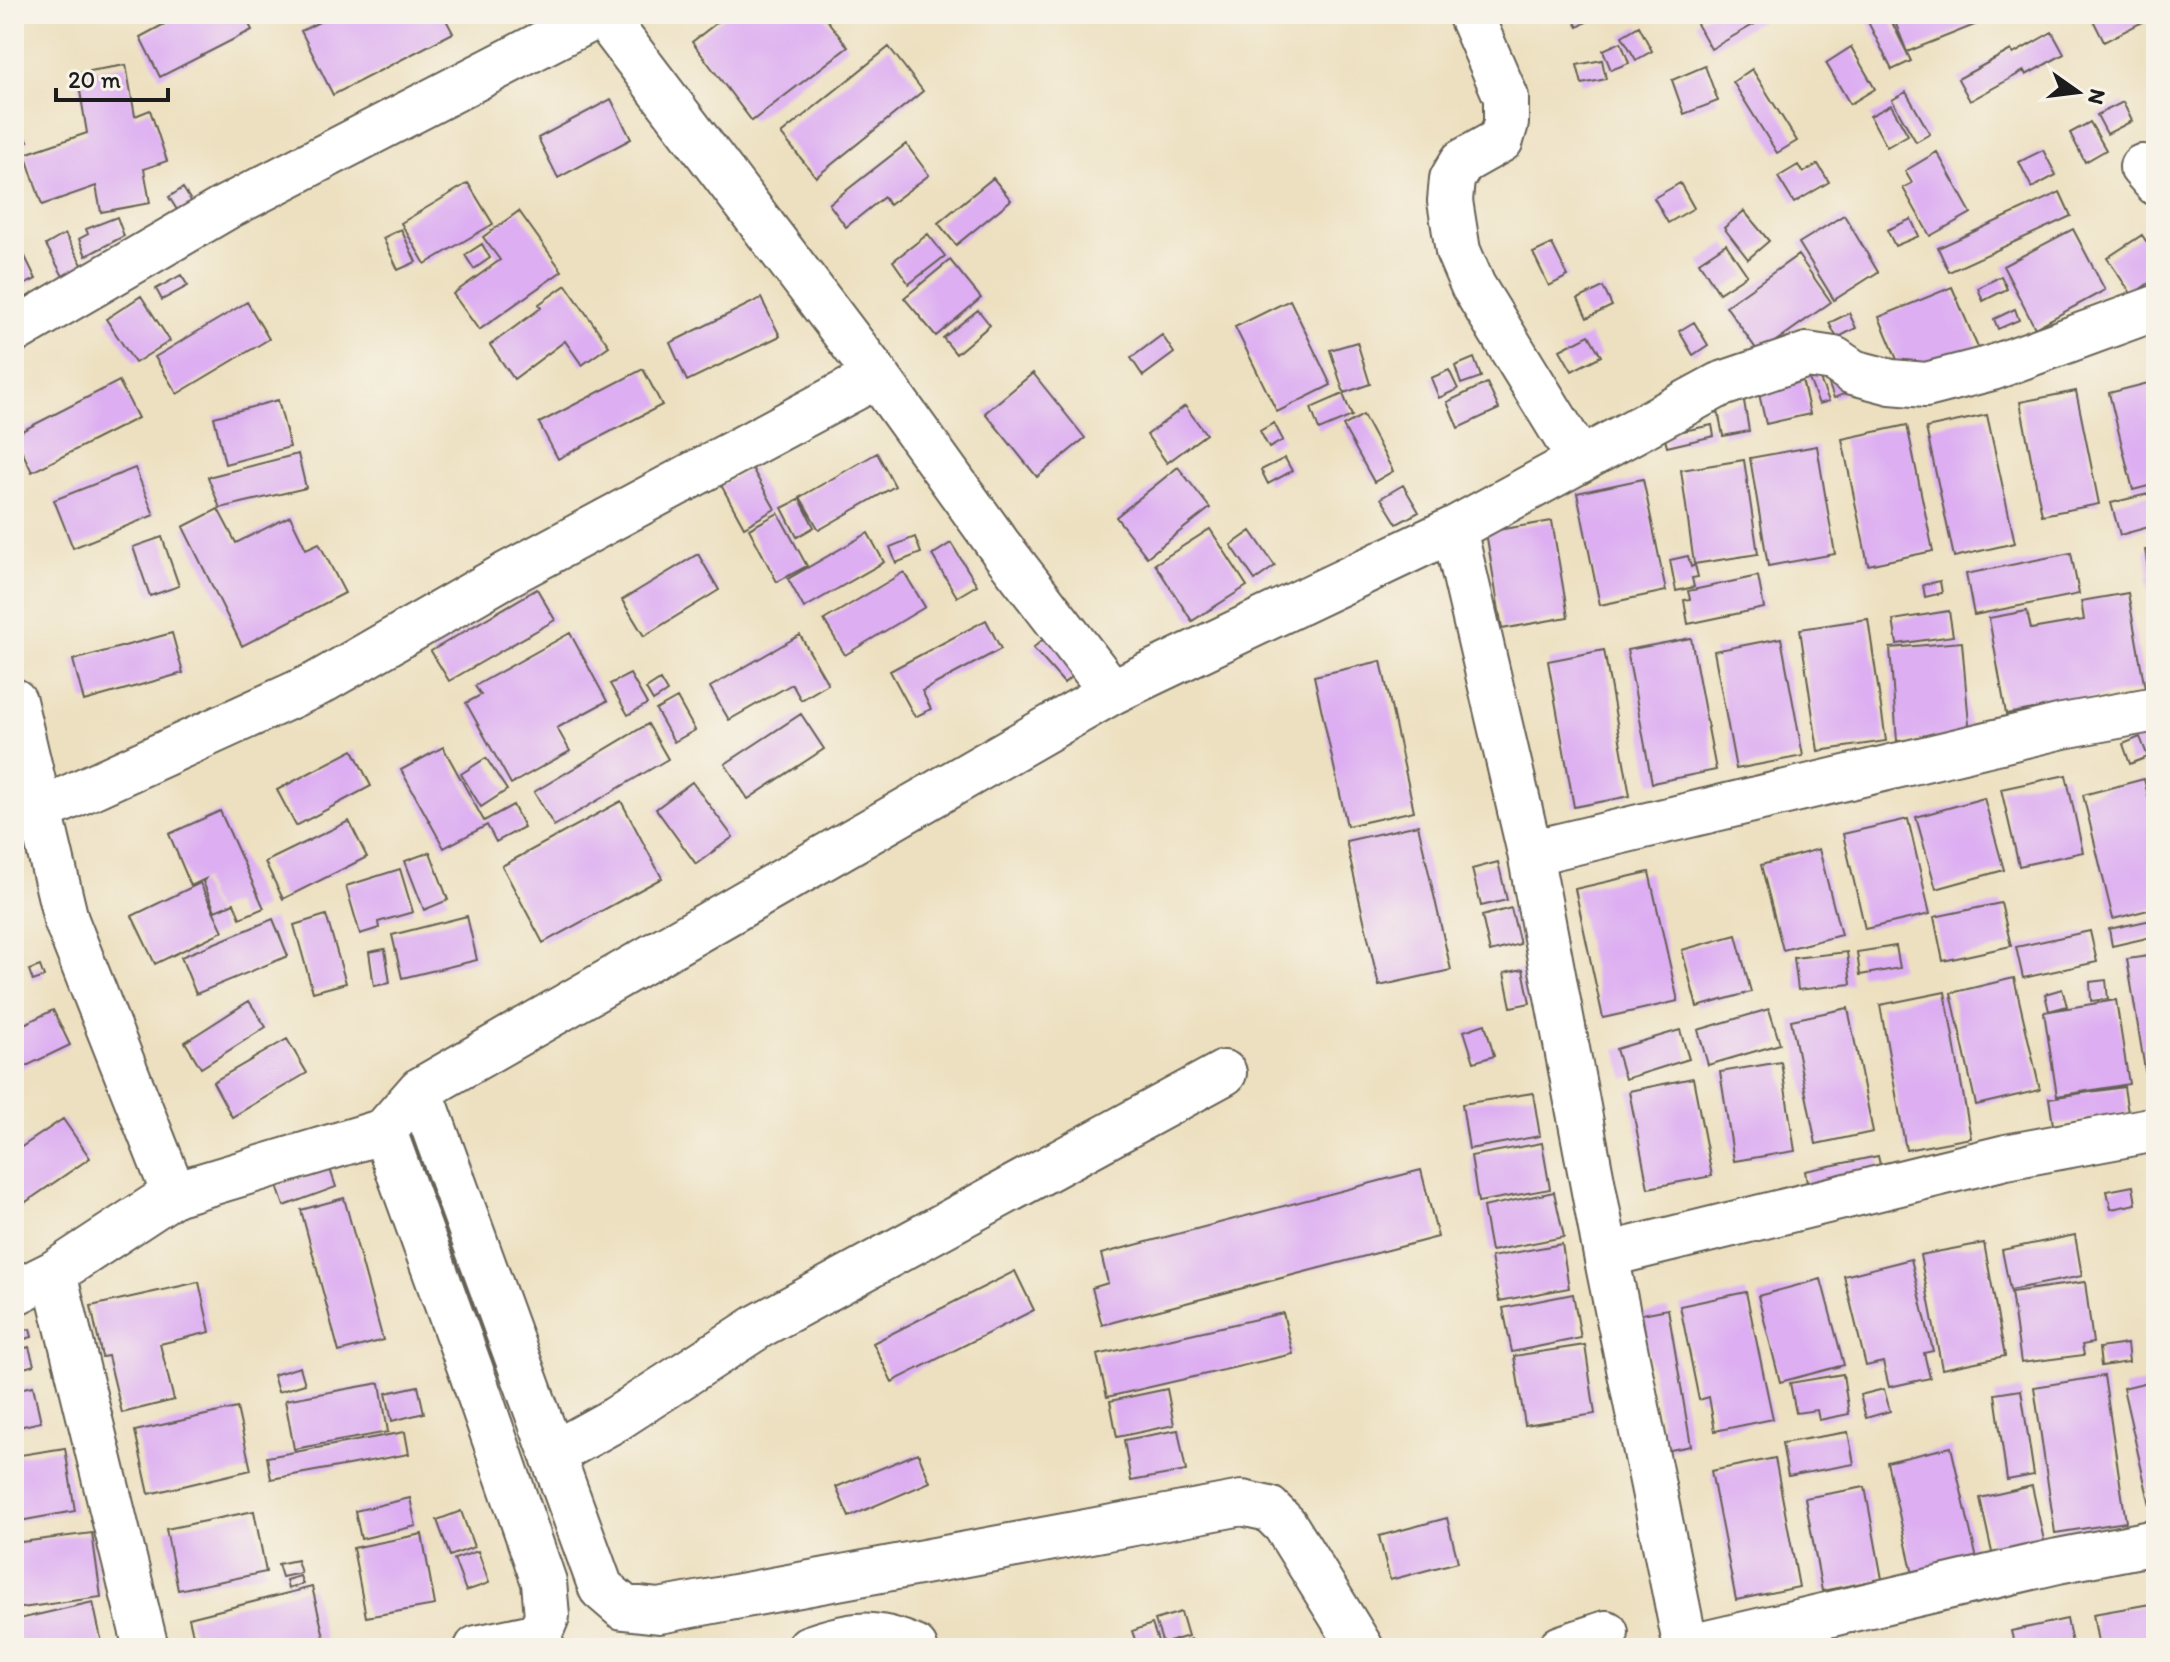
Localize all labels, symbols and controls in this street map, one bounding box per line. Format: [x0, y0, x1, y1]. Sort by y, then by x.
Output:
scale bar [56, 52, 168, 102]
north arrow [2038, 52, 2118, 132]
text: 20 m [68, 65, 121, 94]
text: N [2082, 86, 2112, 107]

